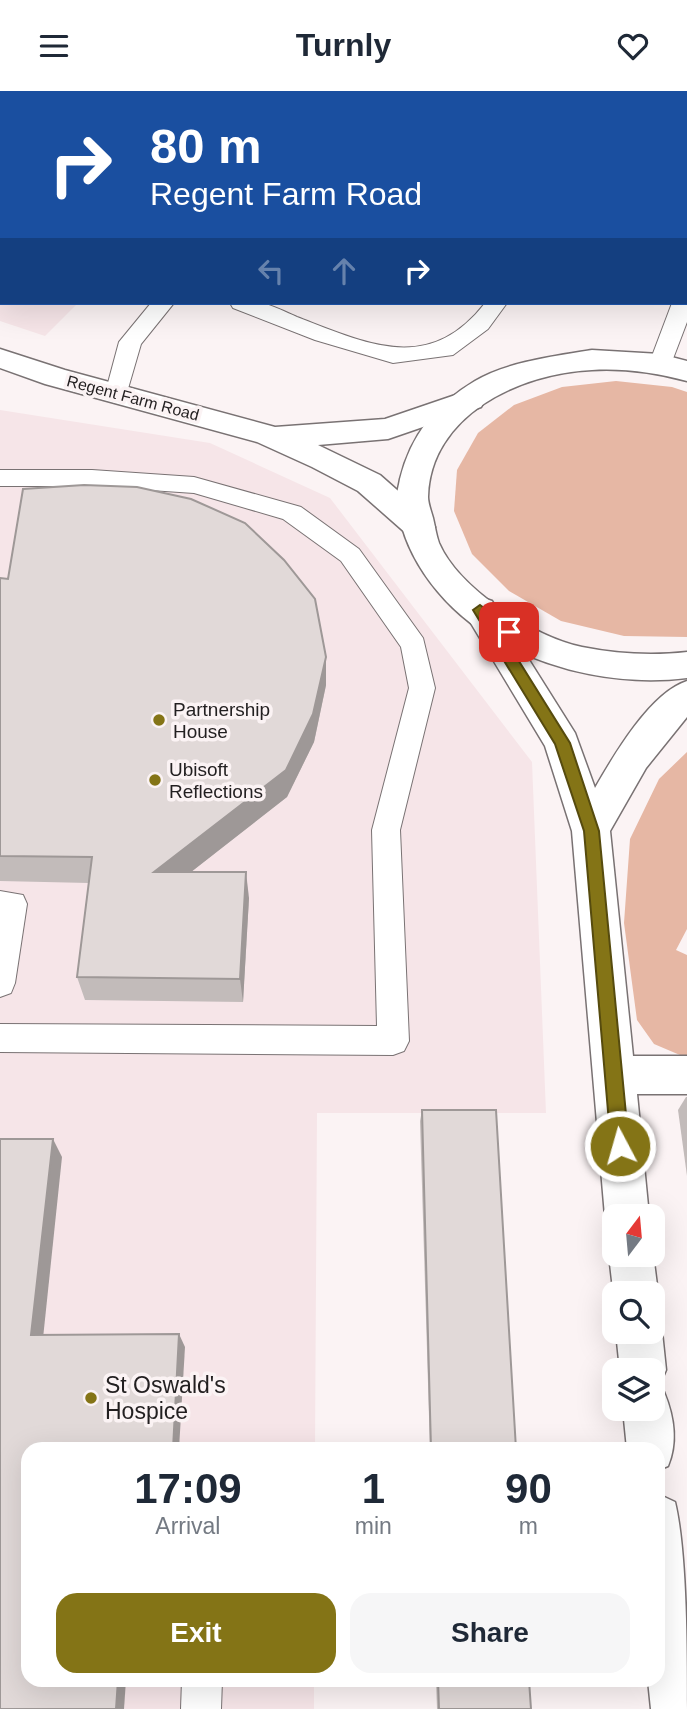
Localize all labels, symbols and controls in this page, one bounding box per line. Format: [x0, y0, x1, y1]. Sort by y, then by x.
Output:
icon: menu [35, 27, 73, 65]
text: Turnly [296, 27, 391, 63]
icon: heart [614, 27, 652, 65]
icon: right [35, 119, 126, 210]
text: 80 m [150, 119, 262, 173]
text: Regent Farm Road [150, 176, 422, 212]
icon: left [252, 252, 290, 290]
icon: ahead [325, 252, 363, 290]
icon: right [398, 252, 436, 290]
street label: Regent Farm Road [65, 372, 201, 424]
pin [479, 602, 539, 662]
icon: arrive [490, 613, 528, 651]
place label: Partnership House [173, 699, 270, 742]
marker: Partnership House [151, 712, 167, 728]
place label: Ubisoft Reflections [169, 759, 263, 802]
marker: Ubisoft Reflections [147, 772, 163, 788]
position arrow [583, 1109, 657, 1183]
north arrow [602, 1204, 665, 1267]
map controls [602, 1204, 665, 1421]
button: search [602, 1281, 665, 1344]
button: layers [602, 1358, 665, 1421]
place label: St Oswald's Hospice [105, 1372, 226, 1424]
marker: St Oswald's Hospice [83, 1390, 99, 1406]
text: 17:09 [134, 1465, 242, 1512]
text: 1 [362, 1465, 385, 1512]
text: 90 [505, 1465, 552, 1512]
text: Arrival [155, 1513, 220, 1539]
text: min [355, 1513, 392, 1539]
text: m [519, 1513, 538, 1539]
button: Exit [56, 1593, 336, 1673]
button: Share [350, 1593, 630, 1673]

